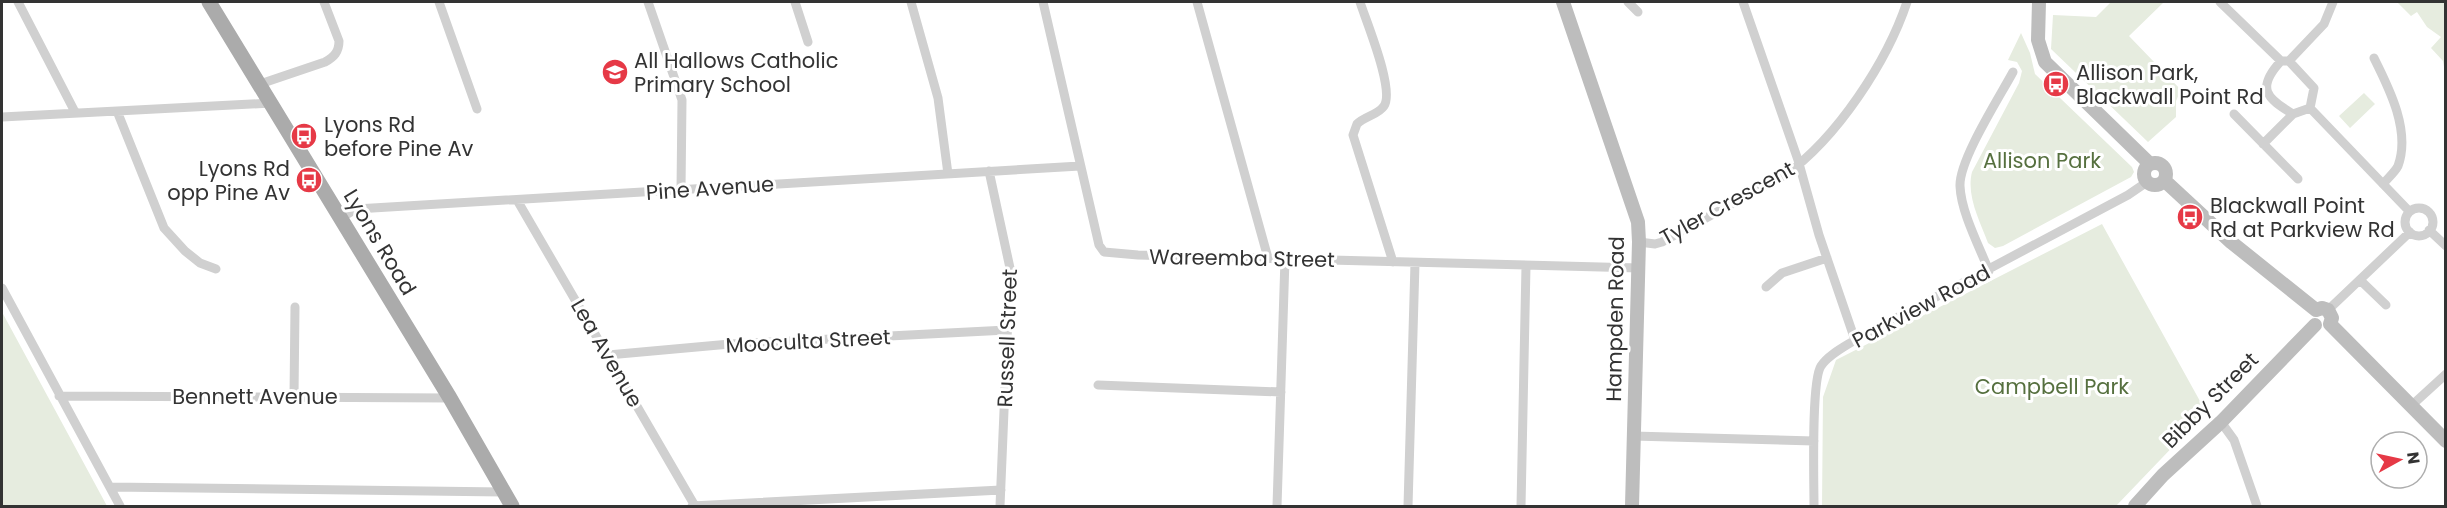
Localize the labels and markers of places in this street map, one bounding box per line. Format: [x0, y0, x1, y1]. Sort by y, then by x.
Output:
place label: All Hallows Catholic Primary School [634, 46, 838, 99]
school or university icon: All Hallows Catholic Primary School [600, 57, 630, 87]
place label: Allison Park, Blackwall Point Rd [2076, 58, 2264, 111]
bus stop icon: Allison Park, Blackwall Point Rd [2041, 69, 2071, 99]
place label: Lyons Rd before Pine Av [324, 110, 474, 163]
bus stop icon: Lyons Rd before Pine Av [289, 121, 319, 151]
place label: Lyons Rd opp Pine Av [167, 154, 290, 207]
bus stop icon: Lyons Rd opp Pine Av [294, 165, 324, 195]
place label: Blackwall Point Rd at Parkview Rd [2210, 191, 2395, 244]
bus stop icon: Blackwall Point Rd at Parkview Rd [2175, 202, 2205, 232]

